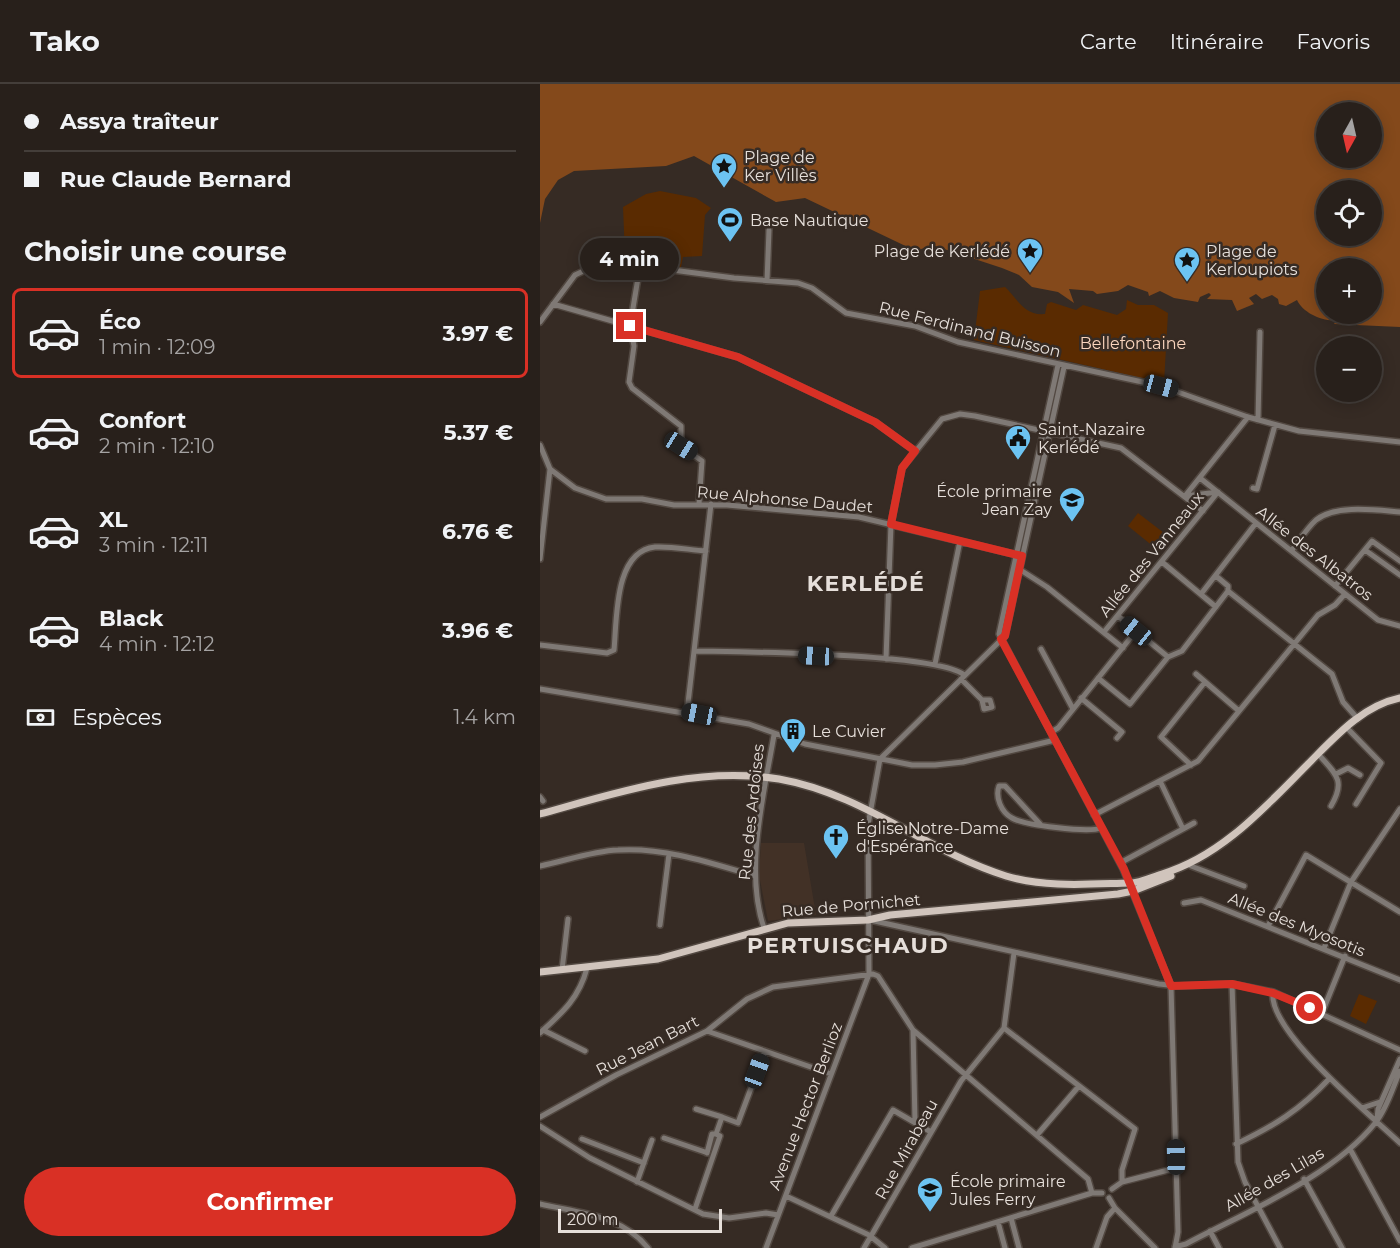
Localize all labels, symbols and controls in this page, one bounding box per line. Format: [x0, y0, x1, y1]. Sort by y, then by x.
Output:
text: Tako [30, 24, 100, 58]
text: Carte [1080, 29, 1137, 54]
text: Itinéraire [1170, 29, 1264, 54]
text: Favoris [1297, 29, 1370, 54]
north arrow [1316, 102, 1382, 168]
map controls [1316, 102, 1382, 402]
text: Assya traîteur [60, 108, 219, 135]
place label: Plage de Ker Villès [744, 148, 817, 185]
place icon: Plage de Ker Villès [709, 151, 739, 189]
text: Rue Claude Bernard [60, 166, 291, 193]
button: locate [1316, 180, 1382, 246]
sports icon: Base Nautique [715, 205, 745, 243]
place label: Base Nautique [750, 211, 868, 230]
text: Choisir une course [24, 235, 287, 268]
place icon: Plage de Kerlédé [1015, 236, 1045, 274]
callout: 4 min [580, 239, 680, 281]
place label: Plage de Kerlédé [874, 242, 1010, 261]
place label: Plage de Kerloupiots [1206, 242, 1298, 279]
place icon: Plage de Kerloupiots [1172, 245, 1202, 283]
text: 4 min [599, 247, 660, 271]
button: + [1316, 258, 1382, 324]
street label: Rue Ferdinand Buisson [877, 298, 1063, 361]
icon: car [27, 306, 81, 360]
text: Éco [99, 308, 141, 335]
route end [616, 312, 643, 339]
text: 3.97 € [443, 320, 513, 347]
park label: Bellefontaine [1080, 334, 1186, 353]
text: 1 min · 12:09 [99, 335, 215, 359]
button: − [1316, 336, 1382, 402]
car [1141, 373, 1181, 399]
icon: car [27, 405, 81, 459]
text: Confort [99, 407, 186, 434]
text: 5.37 € [443, 419, 513, 446]
place label: Saint-Nazaire Kerlédé [1038, 420, 1145, 457]
public building icon: Saint-Nazaire Kerlédé [1003, 423, 1033, 461]
car [661, 429, 701, 463]
text: 2 min · 12:10 [99, 434, 215, 458]
street label: Rue Alphonse Daudet [696, 482, 874, 517]
place label: École primaire Jean Zay [936, 482, 1052, 519]
school or university icon: École primaire Jean Zay [1057, 485, 1087, 523]
street label: Allée des Vanneaux [1095, 488, 1208, 621]
street label: Allée des Albatros [1253, 502, 1377, 605]
icon: car [27, 504, 81, 558]
text: XL [99, 506, 128, 533]
text: 6.76 € [442, 518, 513, 545]
text: 3 min · 12:11 [99, 533, 208, 557]
district label: KERLÉDÉ [807, 570, 925, 597]
icon: car [27, 603, 81, 657]
text: Black [99, 605, 163, 632]
car [1116, 613, 1156, 649]
text: 3.96 € [442, 617, 513, 644]
text: 4 min · 12:12 [99, 632, 215, 656]
car [798, 646, 834, 666]
icon: cash [24, 701, 57, 734]
car [680, 702, 718, 726]
text: Espèces [72, 704, 162, 731]
text: 1.4 km [453, 705, 516, 729]
building icon: Le Cuvier [778, 716, 808, 754]
place label: Le Cuvier [812, 722, 886, 741]
street label: Rue des Ardoises [735, 743, 768, 881]
place label: Église Notre-Dame d'Espérance [856, 819, 1009, 856]
church icon: Église Notre-Dame d'Espérance [821, 822, 851, 860]
street label: Allée des Myosotis [1225, 888, 1368, 961]
street label: Rue de Pornichet [781, 890, 922, 921]
district label: PERTUISCHAUD [747, 932, 949, 959]
route start [1296, 994, 1323, 1021]
street label: Rue Jean Bart [593, 1011, 702, 1080]
street label: Avenue Hector Berlioz [765, 1020, 846, 1193]
car [742, 1051, 772, 1091]
street label: Rue Mirabeau [871, 1096, 942, 1203]
car [1167, 1139, 1185, 1175]
street label: Allée des Lilas [1221, 1143, 1327, 1216]
button: Confirmer [24, 1167, 516, 1236]
place label: École primaire Jules Ferry [949, 1172, 1066, 1209]
school or university icon: École primaire Jules Ferry [915, 1175, 945, 1213]
scale bar [558, 1206, 722, 1234]
text: 200 m [567, 1210, 618, 1229]

